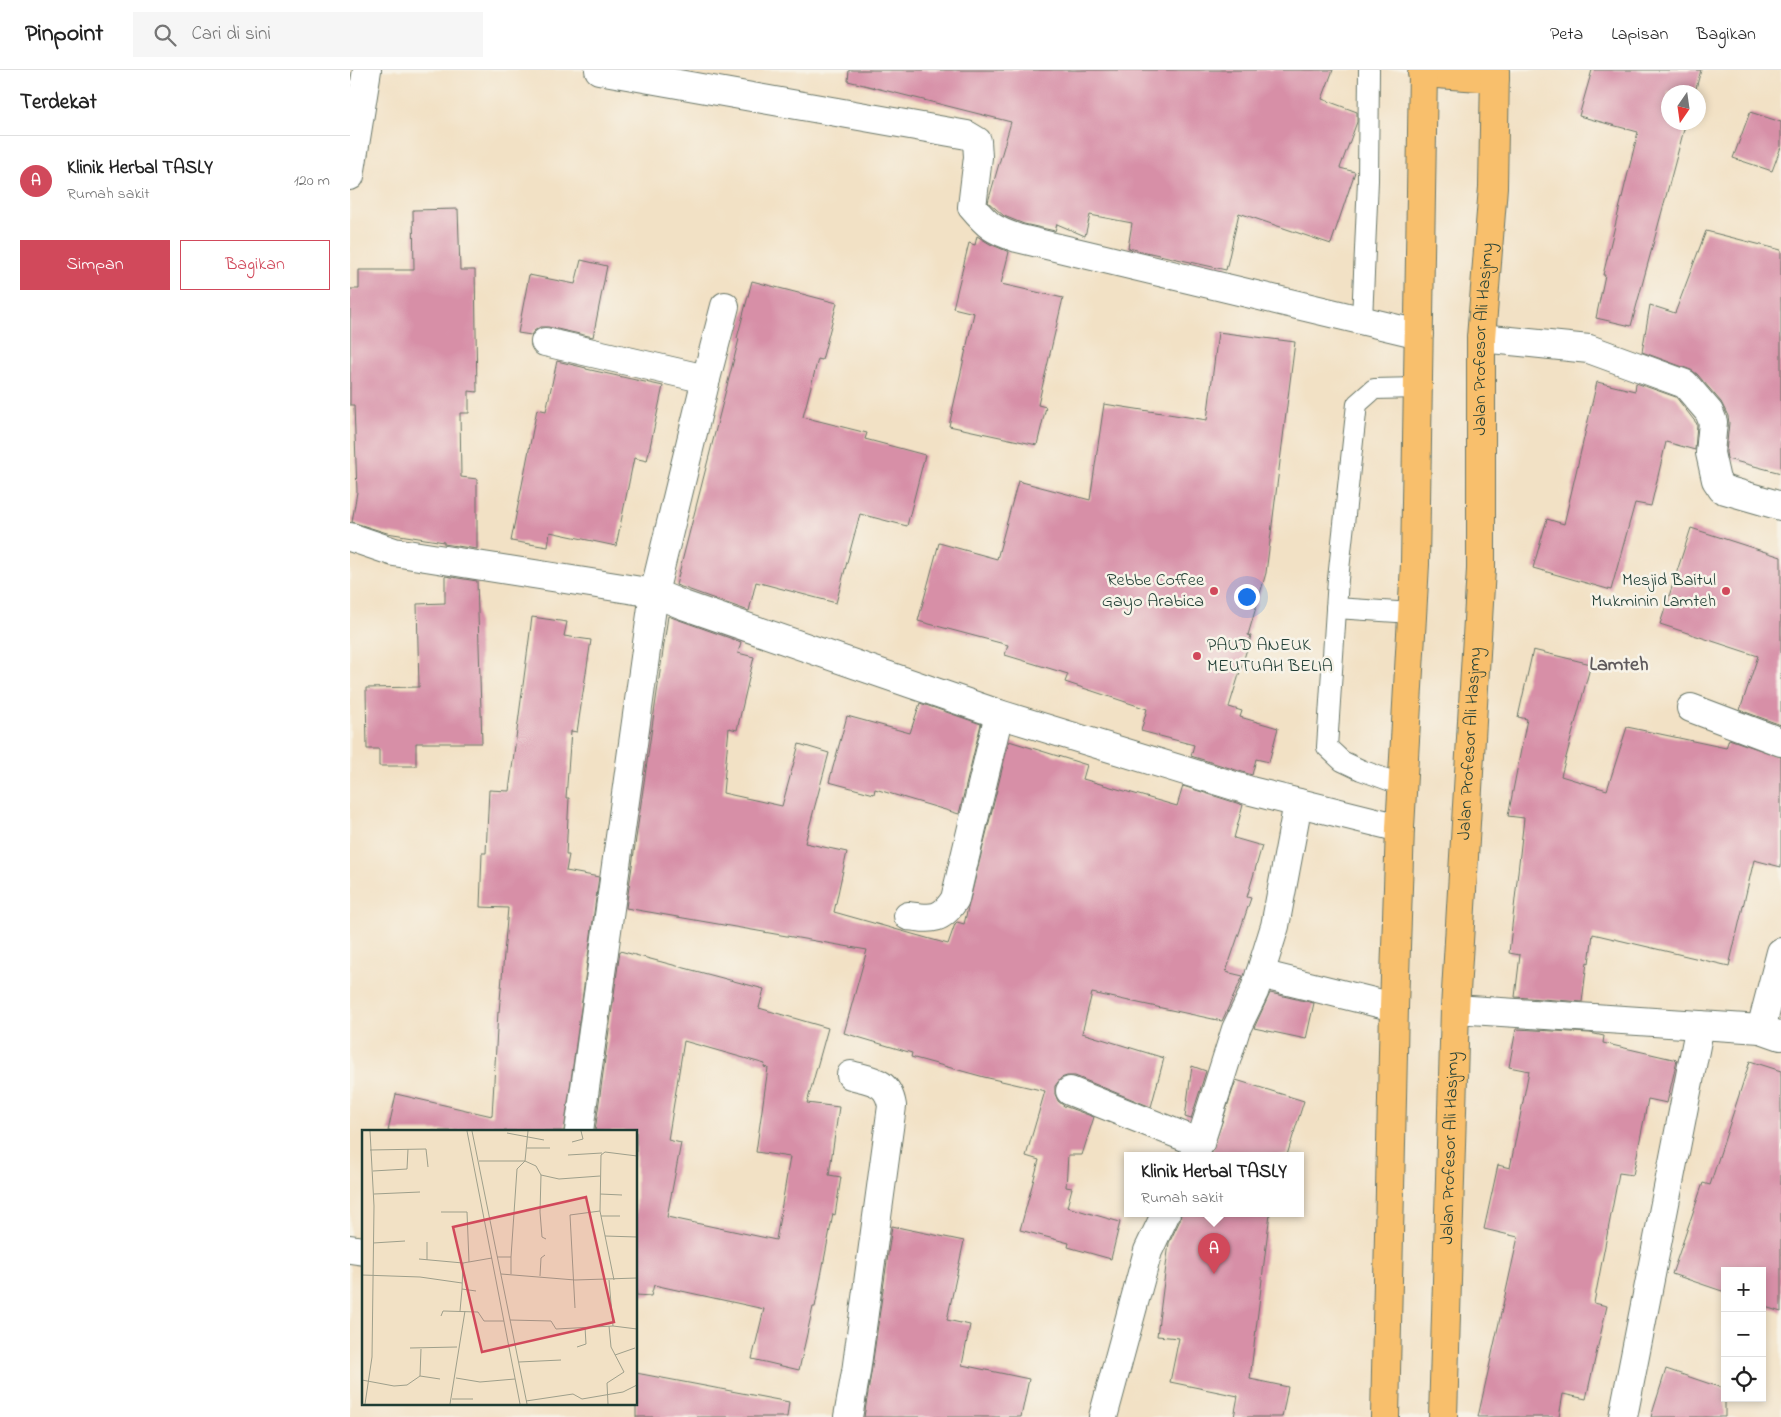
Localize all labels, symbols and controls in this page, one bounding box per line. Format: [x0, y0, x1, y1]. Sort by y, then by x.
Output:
search box [133, 12, 483, 57]
text: Pinpoint [25, 17, 103, 52]
icon: search [151, 21, 179, 49]
text: Cari di sini [191, 21, 271, 48]
text: Peta [1550, 22, 1583, 48]
text: Lapisan [1611, 22, 1668, 48]
text: Bagikan [1696, 22, 1756, 48]
north arrow [1661, 85, 1706, 130]
text: Terdekat [20, 88, 97, 118]
text: Klinik Herbal TASLY [67, 155, 213, 182]
text: A [31, 169, 41, 193]
text: 120 m [294, 169, 330, 193]
text: Rumah sakit [67, 182, 150, 206]
button: Simpan [20, 240, 170, 290]
button: Bagikan [180, 240, 330, 290]
street label: Jalan Profesor Ali Hasjmy [1468, 242, 1502, 435]
place label: Rebbe Coffee Gayo Arabica [1102, 568, 1205, 615]
place label: Mesjid Baitul Mukminin Lamteh [1591, 568, 1716, 615]
your location [1234, 584, 1260, 610]
marker: Rebbe Coffee Gayo Arabica [1208, 585, 1220, 597]
marker: Mesjid Baitul Mukminin Lamteh [1720, 585, 1732, 597]
place label: PAUD ANEUK MEUTUAH BELIA [1207, 633, 1333, 680]
street label: Jalan Profesor Ali Hasjmy [1452, 647, 1489, 841]
marker: PAUD ANEUK MEUTUAH BELIA [1191, 650, 1203, 662]
district label: Lamteh [1590, 651, 1648, 680]
street label: Jalan Profesor Ali Hasjmy [1435, 1051, 1467, 1245]
inset map [362, 1130, 638, 1404]
popup [1124, 1152, 1304, 1217]
text: Klinik Herbal TASLY [1141, 1159, 1287, 1186]
text: Rumah sakit [1141, 1186, 1224, 1210]
pin: A [1198, 1233, 1230, 1274]
map controls [1721, 1267, 1766, 1402]
button: + [1721, 1267, 1766, 1312]
button: − [1721, 1312, 1766, 1357]
button: locate [1721, 1357, 1766, 1402]

